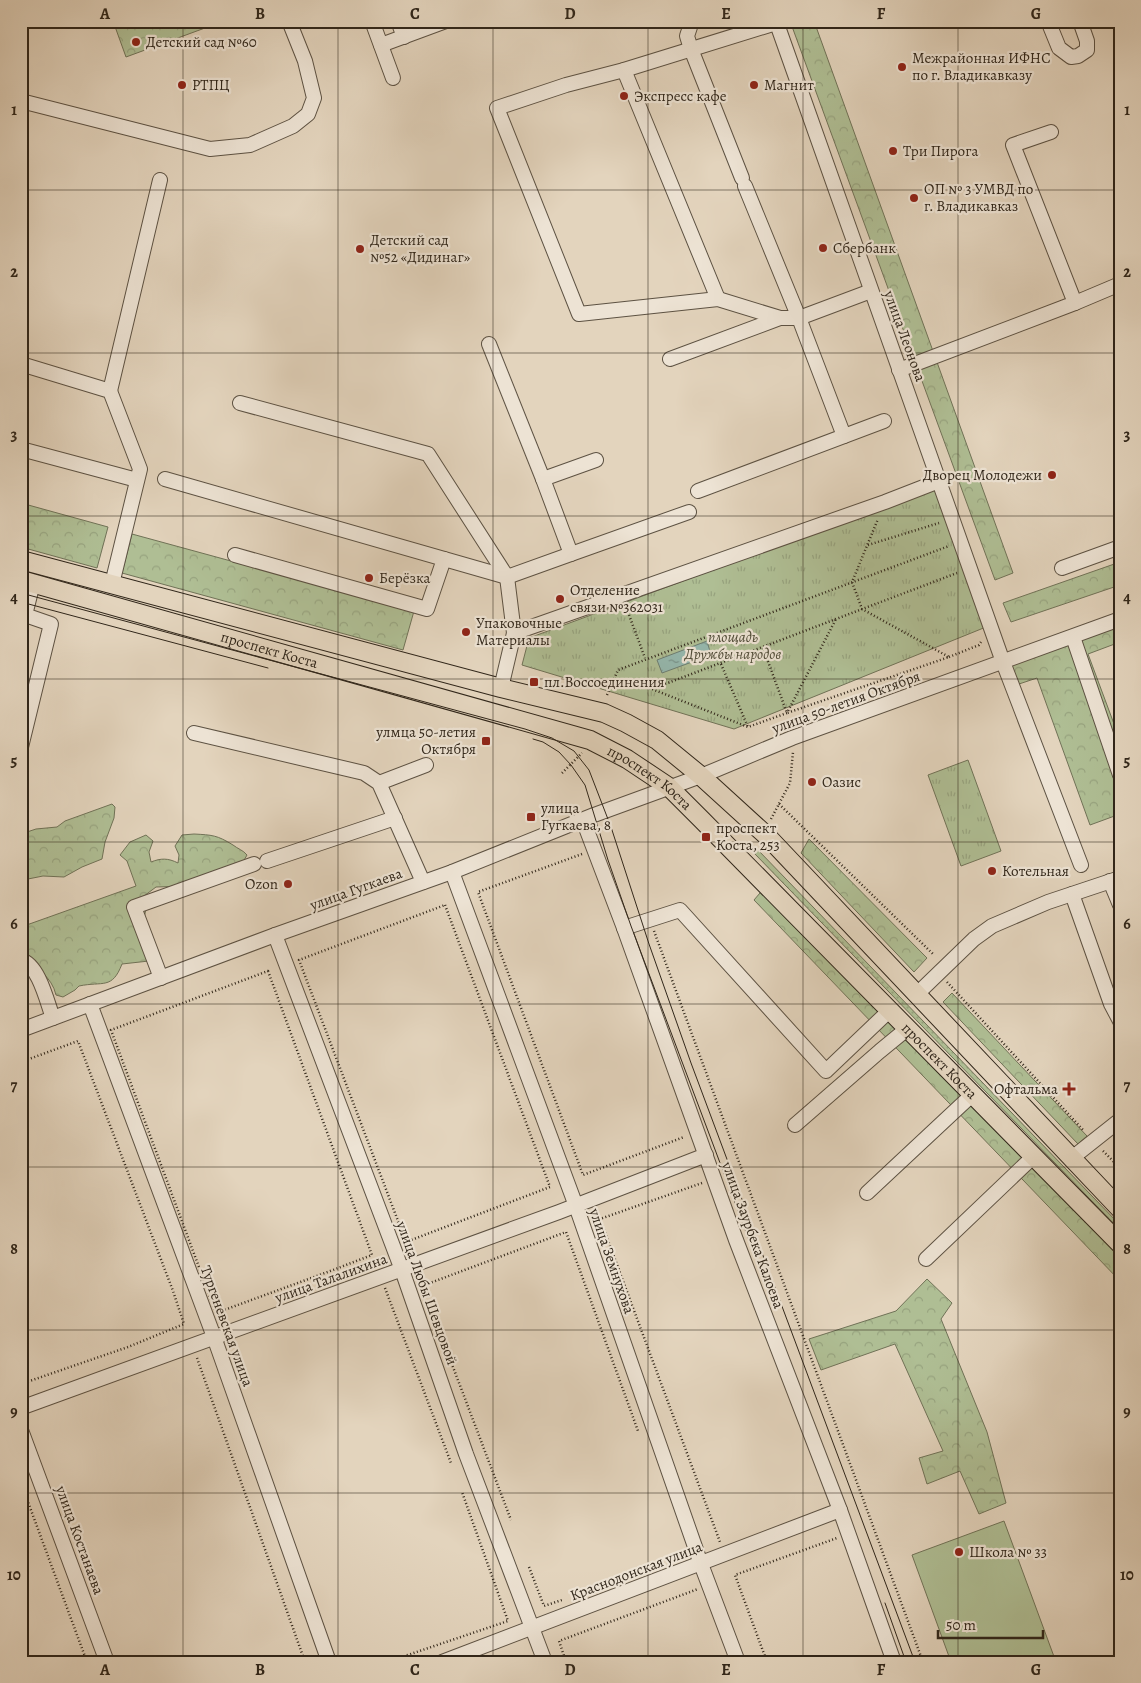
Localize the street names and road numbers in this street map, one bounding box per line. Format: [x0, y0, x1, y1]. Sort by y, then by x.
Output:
street label: улица Леонова [879, 287, 931, 384]
street label: проспект Коста [218, 627, 320, 673]
street label: улица 50-летия Октября [768, 666, 923, 738]
street label: проспект Коста [604, 741, 697, 815]
street label: улица Гугкаева [306, 863, 405, 915]
street label: проспект Коста [897, 1018, 982, 1104]
street label: улица Заурбека Калоева [717, 1158, 789, 1311]
street label: улица Земнухова [584, 1205, 639, 1316]
street label: улица Любы Шевцовой [391, 1217, 462, 1368]
street label: улица Талалихина [271, 1248, 390, 1308]
street label: Тургеневская улица [196, 1263, 258, 1389]
street label: улица Костанаева [51, 1482, 109, 1597]
street label: Краснодонская улица [567, 1537, 705, 1605]

